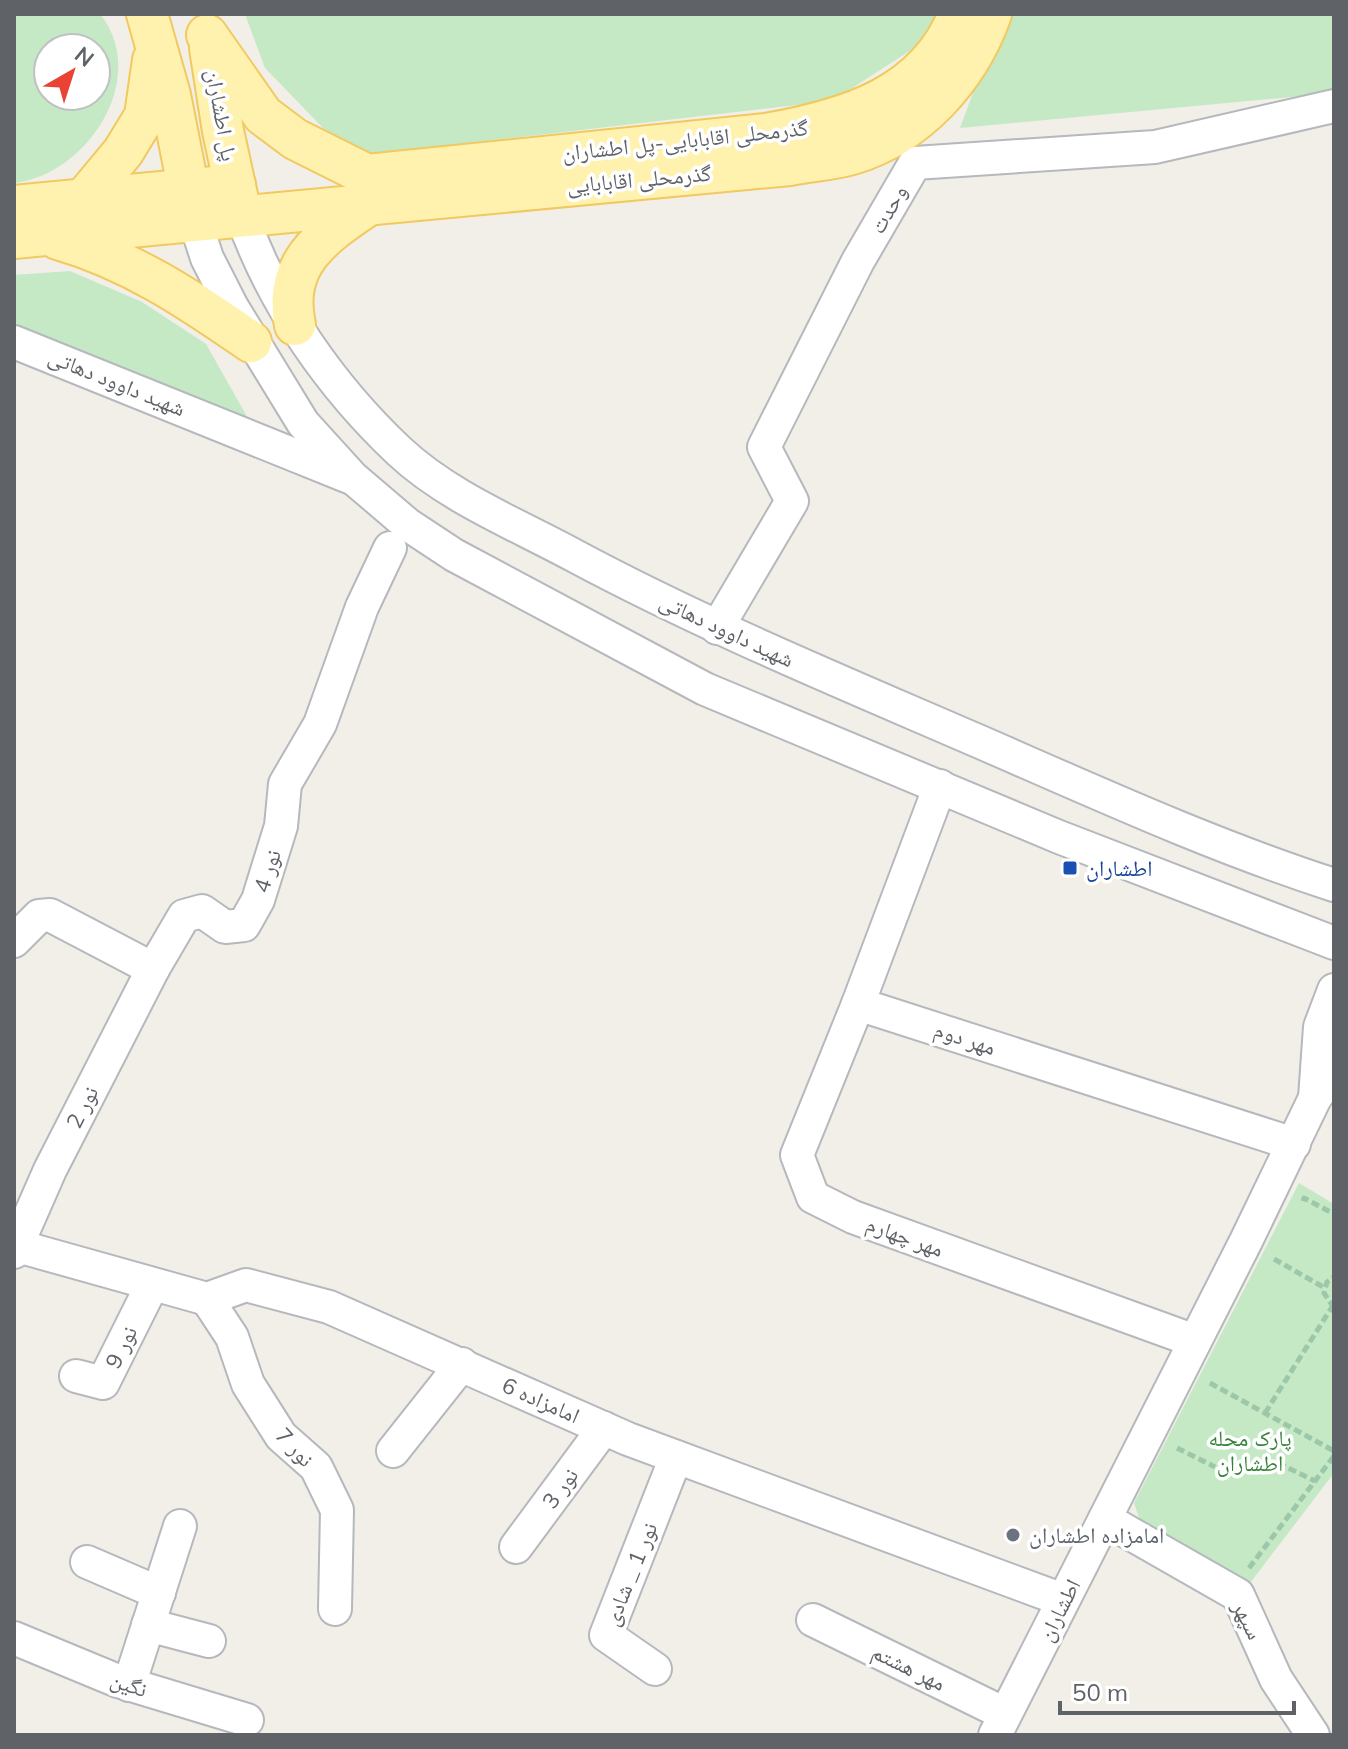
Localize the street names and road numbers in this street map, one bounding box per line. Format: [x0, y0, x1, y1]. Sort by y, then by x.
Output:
street label: پل اطشاران [200, 67, 244, 163]
street label: گذرمحلی اقابابایی-پل اطشاران [561, 113, 809, 167]
street label: گذرمحلی اقابابایی [566, 159, 712, 199]
street label: وحدت [863, 180, 913, 238]
street label: شهید داوود دهاتی [44, 342, 190, 422]
street label: شهید داوود دهاتی [655, 587, 799, 673]
street label: نور 4 [247, 846, 287, 896]
street label: مهر دوم [930, 1015, 999, 1062]
street label: نور 2 [60, 1081, 104, 1133]
street label: مهر چهارم [862, 1209, 947, 1264]
street label: نور 9 [99, 1321, 143, 1373]
street label: امامزاده 6 [498, 1371, 584, 1429]
street label: نور 7 [270, 1421, 320, 1473]
street label: نور 3 [536, 1462, 584, 1514]
street label: نور 1 _ شادی [597, 1518, 663, 1630]
street label: اطشاران [1031, 1574, 1087, 1646]
street label: سپهر [1226, 1595, 1269, 1644]
street label: مهر هشتم [867, 1637, 950, 1698]
street label: نگین [107, 1665, 151, 1703]

